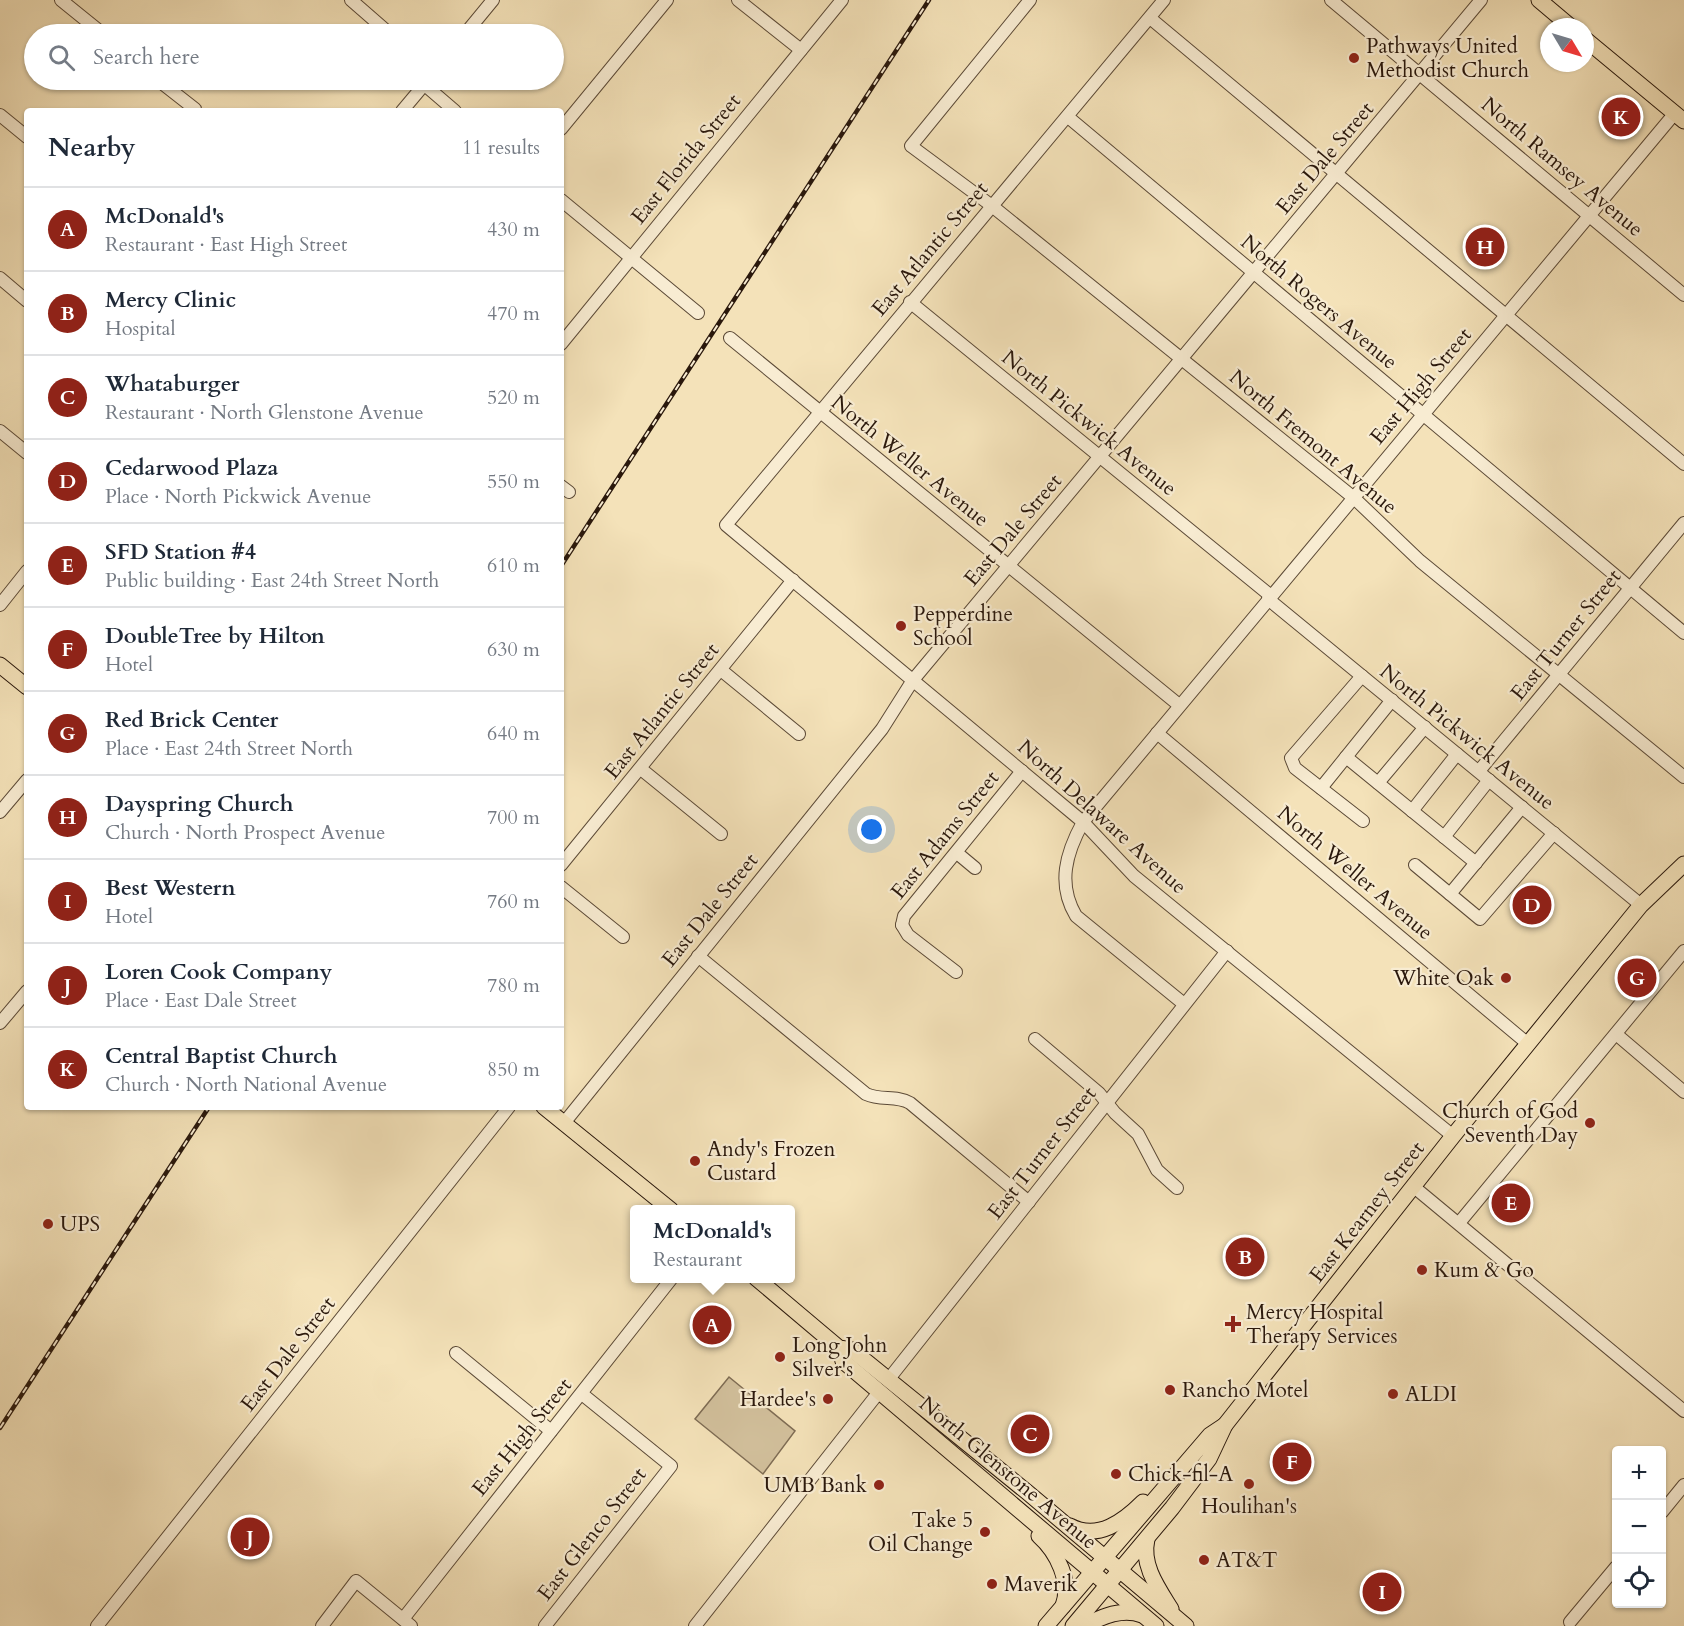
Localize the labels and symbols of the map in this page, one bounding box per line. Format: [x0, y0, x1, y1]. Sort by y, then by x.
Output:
north arrow [1540, 18, 1594, 72]
place label: Pathways United Methodist Church [1366, 32, 1530, 85]
marker: Pathways United Methodist Church [1347, 51, 1361, 65]
street label: East Florida Street [624, 87, 748, 230]
street label: North Ramsey Avenue [1475, 90, 1649, 244]
pin: K [1602, 94, 1640, 140]
street label: East Dale Street [1269, 95, 1381, 220]
street label: East Atlantic Street [865, 175, 995, 322]
pin: H [1466, 224, 1504, 270]
street label: North Rogers Avenue [1234, 228, 1404, 376]
street label: East High Street [1364, 321, 1479, 451]
street label: North Pickwick Avenue [995, 343, 1183, 503]
street label: North Fremont Avenue [1223, 363, 1403, 521]
street label: North Weller Avenue [825, 388, 995, 534]
street label: East Dale Street [957, 467, 1069, 592]
street label: East Turner Street [1504, 563, 1628, 707]
place label: Pepperdine School [913, 600, 1013, 653]
marker: Pepperdine School [894, 619, 908, 633]
street label: East Atlantic Street [598, 636, 726, 785]
street label: North Pickwick Avenue [1373, 657, 1561, 817]
street label: North Delaware Avenue [1011, 733, 1193, 901]
street label: East Adams Street [884, 764, 1006, 905]
street label: North Weller Avenue [1271, 799, 1439, 947]
your location [857, 815, 886, 844]
street label: East Dale Street [655, 847, 765, 973]
pin: D [1512, 882, 1552, 928]
pin: G [1618, 956, 1656, 1000]
place label: White Oak [1392, 964, 1495, 993]
marker: White Oak [1499, 971, 1513, 985]
street label: East Turner Street [981, 1080, 1103, 1225]
place label: Church of God Seventh Day [1442, 1097, 1578, 1150]
marker: Church of God Seventh Day [1583, 1116, 1597, 1130]
place label: Andy's Frozen Custard [707, 1135, 835, 1188]
street label: East Kearney Street [1303, 1135, 1432, 1289]
marker: Andy's Frozen Custard [688, 1154, 702, 1168]
pin: E [1492, 1180, 1530, 1226]
place label: UPS [60, 1210, 100, 1239]
marker: UPS [41, 1217, 55, 1231]
pin: B [1226, 1234, 1264, 1280]
place label: Kum & Go [1434, 1256, 1534, 1285]
marker: Kum & Go [1415, 1263, 1429, 1277]
street label: East Dale Street [234, 1290, 342, 1418]
place label: Mercy Hospital Therapy Services [1246, 1298, 1398, 1351]
pin: A [692, 1302, 732, 1348]
marker: Mercy Hospital Therapy Services [1224, 1315, 1242, 1333]
place label: Long John Silver's [792, 1331, 887, 1384]
marker: Long John Silver's [773, 1350, 787, 1364]
street label: East High Street [465, 1372, 579, 1502]
place label: Rancho Motel [1182, 1376, 1308, 1405]
place label: ALDI [1405, 1380, 1457, 1409]
marker: Rancho Motel [1163, 1383, 1177, 1397]
place label: Hardee's [740, 1385, 816, 1414]
marker: ALDI [1386, 1387, 1400, 1401]
street label: North Glenstone Avenue [913, 1390, 1103, 1556]
marker: Hardee's [821, 1392, 835, 1406]
pin: C [1010, 1412, 1050, 1456]
pin: F [1272, 1440, 1312, 1484]
place label: Chick-fil-A [1128, 1460, 1233, 1489]
street label: East Glenco Street [531, 1461, 653, 1607]
marker: Chick-fil-A [1109, 1467, 1123, 1481]
place label: UMB Bank [764, 1471, 868, 1500]
marker: Houlihan's [1242, 1477, 1256, 1491]
marker: UMB Bank [872, 1478, 886, 1492]
place label: Houlihan's [1201, 1492, 1297, 1521]
place label: Take 5 Oil Change [868, 1506, 973, 1559]
pin: J [230, 1514, 270, 1560]
marker: Take 5 Oil Change [978, 1525, 992, 1539]
place label: AT&T [1216, 1546, 1277, 1575]
marker: AT&T [1197, 1553, 1211, 1567]
place label: Maverik [1004, 1570, 1079, 1599]
pin: I [1362, 1570, 1402, 1614]
marker: Maverik [985, 1577, 999, 1591]

